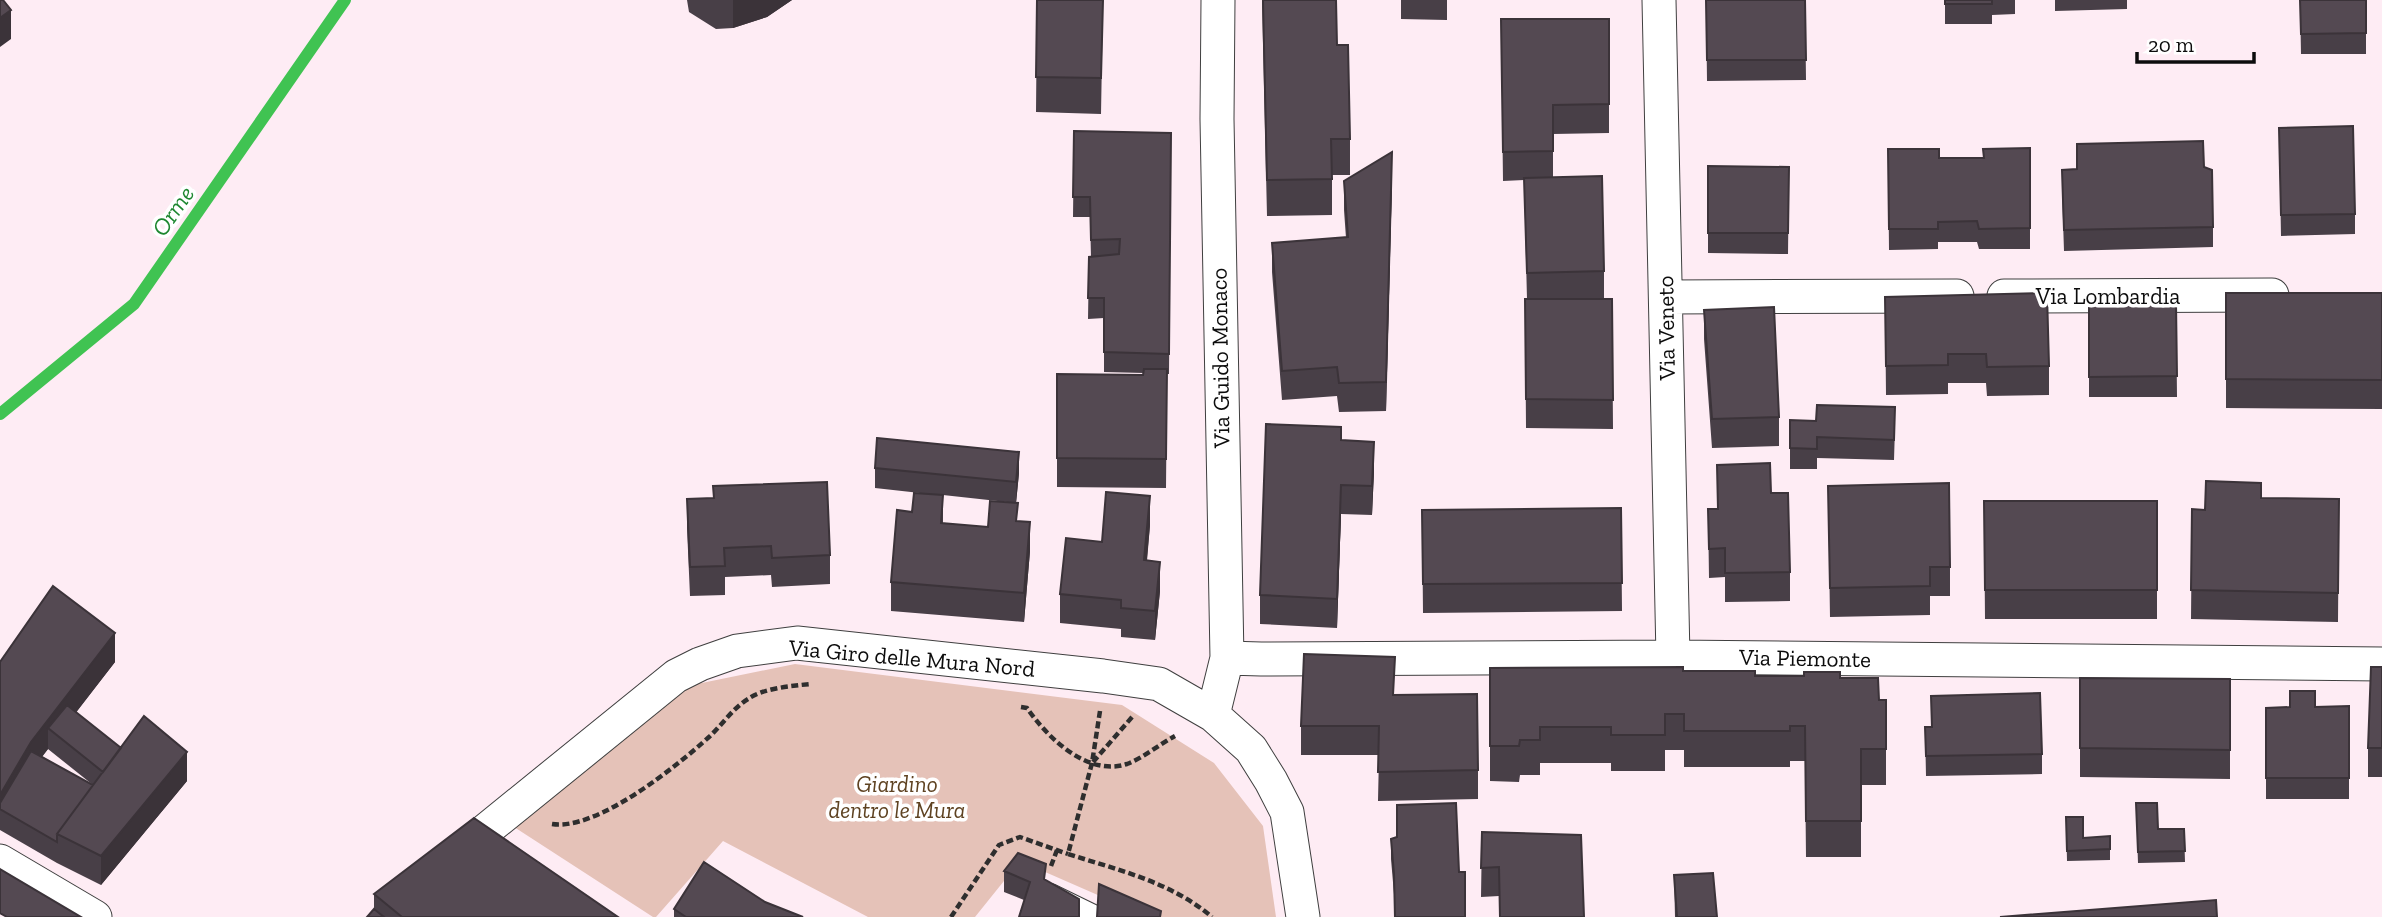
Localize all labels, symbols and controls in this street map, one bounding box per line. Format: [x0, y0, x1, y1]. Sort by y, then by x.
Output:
scale bar [2137, 21, 2254, 65]
text: 20 m [2148, 32, 2194, 57]
water label: Orme [145, 180, 200, 241]
street label: Via Guido Monaco [1204, 268, 1236, 449]
street label: Via Veneto [1651, 275, 1681, 382]
street label: Via Lombardia [2035, 282, 2180, 310]
street label: Via Giro delle Mura Nord [787, 633, 1037, 683]
street label: Via Piemonte [1738, 643, 1871, 673]
park label: Giardino dentro le Mura [829, 770, 965, 824]

